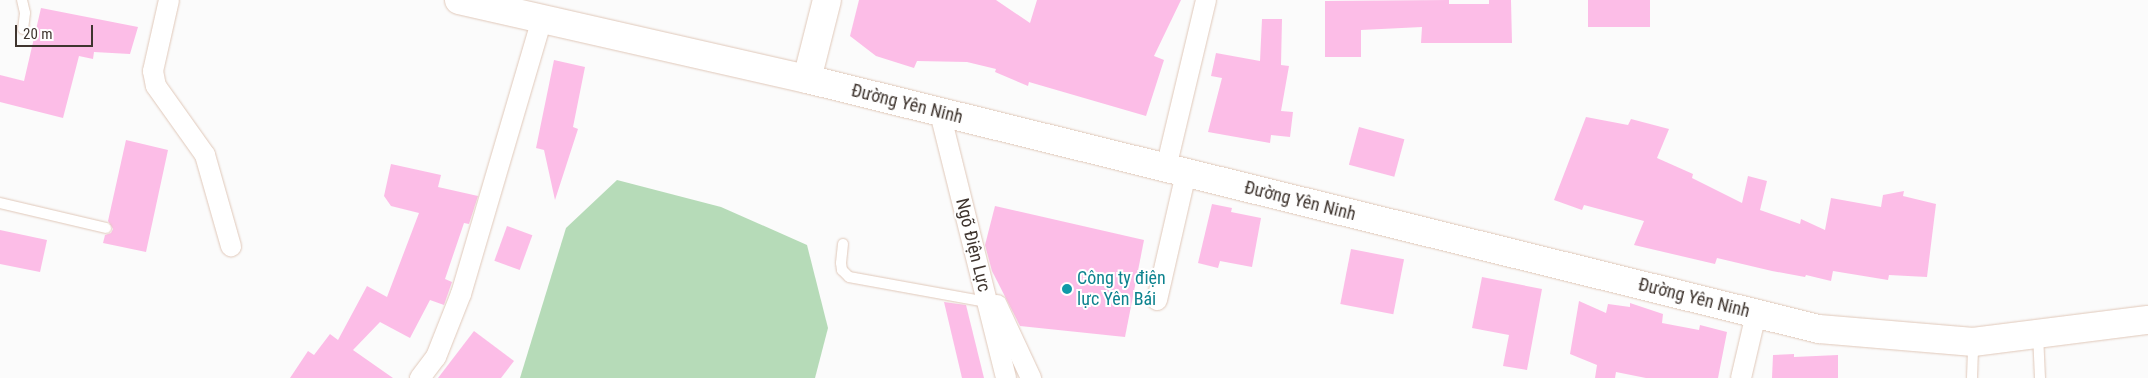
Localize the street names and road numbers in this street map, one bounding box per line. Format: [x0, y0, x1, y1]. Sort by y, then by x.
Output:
street label: Đường Yên Ninh [849, 80, 965, 128]
street label: Đường Yên Ninh [1242, 177, 1358, 225]
street label: Ngõ Điện Lực [951, 196, 995, 294]
street label: Đường Yên Ninh [1636, 274, 1752, 322]

